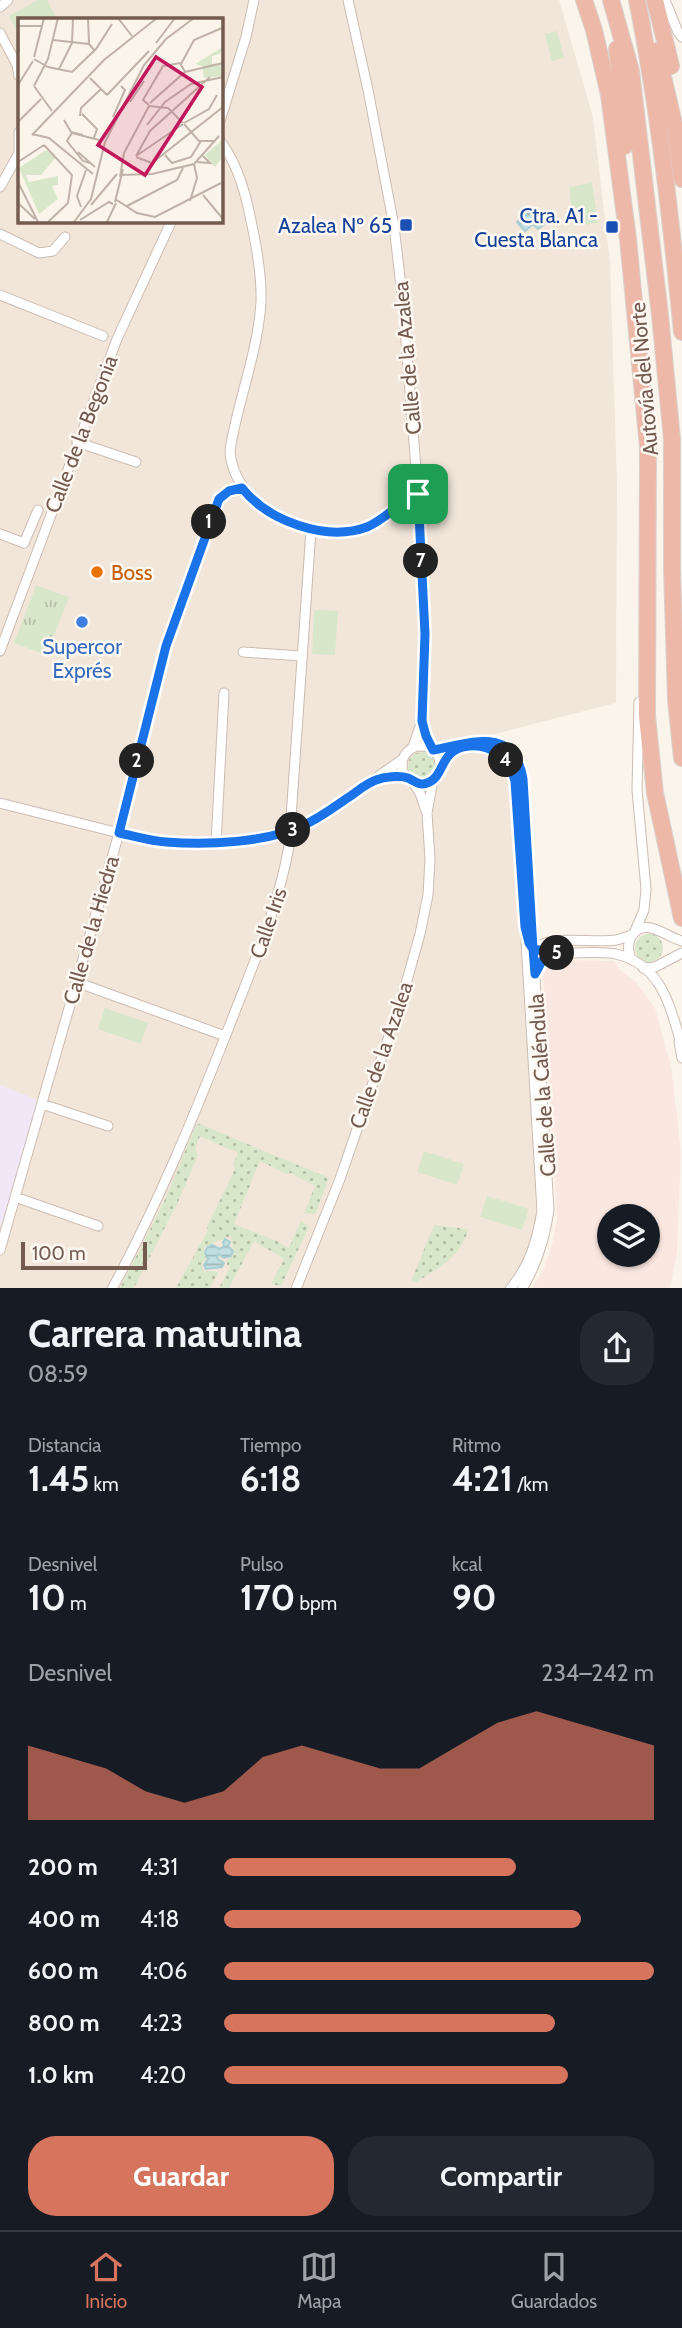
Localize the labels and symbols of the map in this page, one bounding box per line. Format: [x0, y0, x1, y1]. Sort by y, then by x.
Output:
inset map [18, 18, 222, 222]
place label: Ctra. A1 - Cuesta Blanca [474, 203, 598, 252]
place label: Azalea Nº 65 [278, 213, 392, 238]
marker: Azalea Nº 65 [398, 217, 414, 233]
marker: Ctra. A1 - Cuesta Blanca [604, 219, 620, 235]
street label: Calle de la Azalea [388, 280, 426, 436]
street label: Autovía del Norte [625, 301, 663, 457]
street label: Calle de la Begonia [39, 352, 123, 516]
pin [388, 464, 448, 524]
pin: 1 [192, 504, 227, 540]
pin: 7 [404, 544, 438, 578]
place label: Boss [111, 560, 153, 585]
marker: Boss [89, 564, 105, 580]
marker: Supercor Exprés [74, 614, 90, 630]
place label: Supercor Exprés [42, 634, 122, 683]
pin: 4 [489, 742, 524, 778]
pin: 2 [120, 744, 154, 778]
pin: 3 [276, 812, 310, 848]
street label: Calle de la Hiedra [58, 853, 124, 1007]
street label: Calle Iris [244, 884, 292, 962]
pin: 5 [540, 936, 574, 970]
street label: Calle de la Azalea [344, 978, 418, 1132]
street label: Calle de la Caléndula [523, 993, 561, 1177]
scale bar [21, 1240, 147, 1271]

